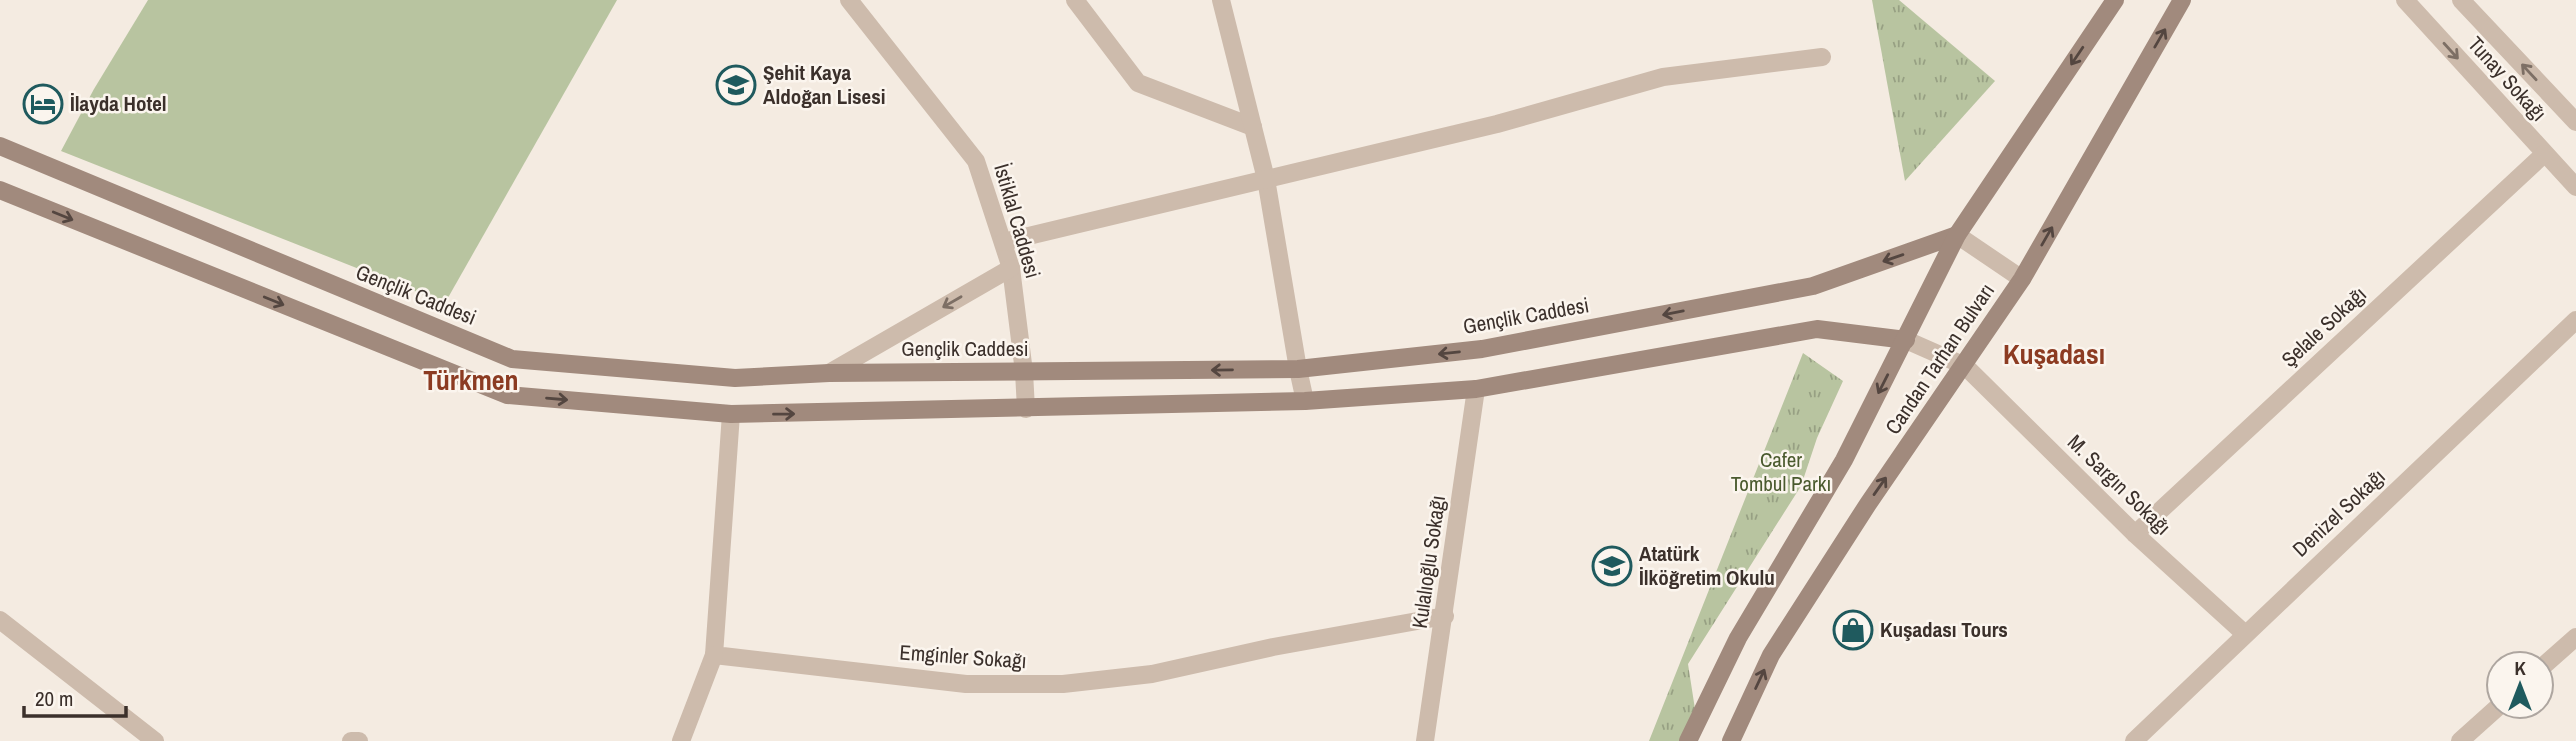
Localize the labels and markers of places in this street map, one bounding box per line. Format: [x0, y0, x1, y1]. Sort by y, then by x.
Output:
place label: Şehit Kaya Aldoğan Lisesi [763, 58, 886, 111]
school or university icon: Şehit Kaya Aldoğan Lisesi [715, 64, 757, 106]
hotel icon: İlayda Hotel [22, 83, 64, 125]
place label: İlayda Hotel [70, 89, 167, 118]
place label: Atatürk İlköğretim Okulu [1639, 539, 1775, 592]
school or university icon: Atatürk İlköğretim Okulu [1591, 545, 1633, 587]
shop icon: Kuşadası Tours [1832, 609, 1874, 651]
place label: Kuşadası Tours [1880, 615, 2008, 644]

